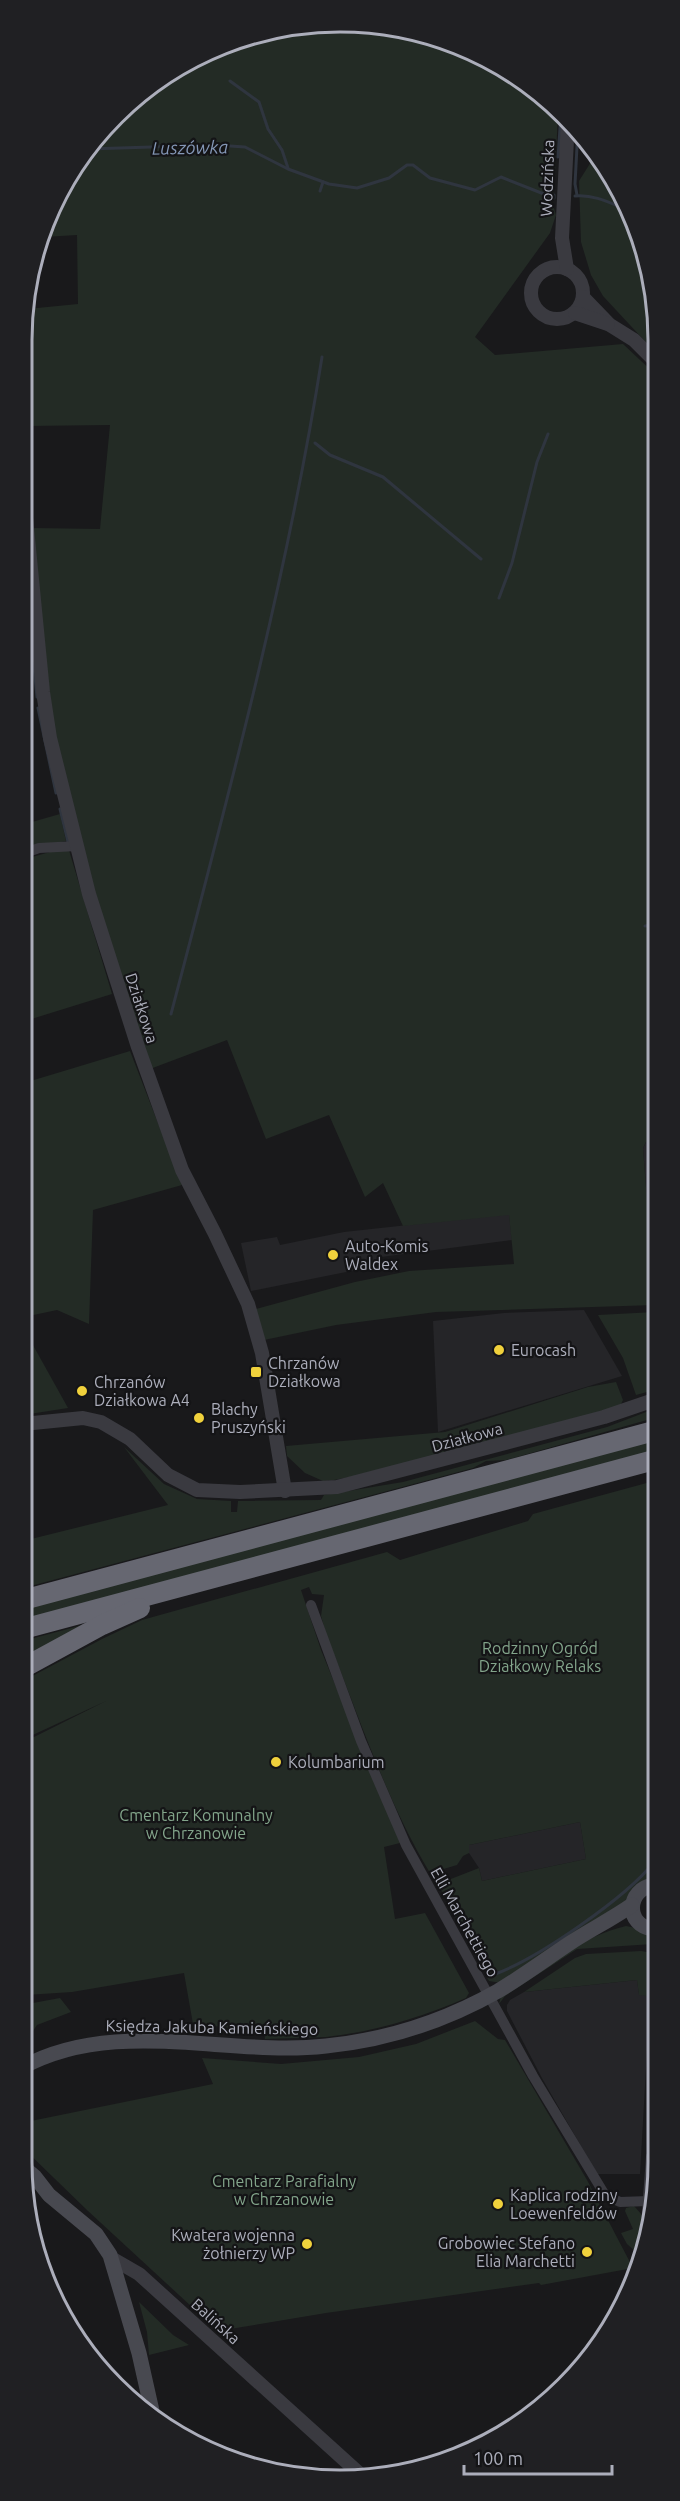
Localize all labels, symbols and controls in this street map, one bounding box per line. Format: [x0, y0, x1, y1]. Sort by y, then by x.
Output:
water label: Luszówka [152, 136, 228, 158]
street label: Wodzińska [537, 139, 557, 217]
street label: Działkowa [122, 971, 162, 1045]
place label: Auto-Komis Waldex [345, 1237, 428, 1273]
marker: Auto-Komis Waldex [326, 1248, 340, 1262]
place label: Eurocash [511, 1341, 576, 1359]
marker: Eurocash [492, 1343, 506, 1357]
place label: Chrzanów Działkowa [268, 1354, 341, 1390]
marker: Chrzanów Działkowa [249, 1365, 263, 1379]
place label: Chrzanów Działkowa A4 [94, 1373, 190, 1409]
marker: Chrzanów Działkowa A4 [75, 1384, 89, 1398]
place label: Blachy Pruszyński [211, 1400, 286, 1436]
marker: Blachy Pruszyński [192, 1411, 206, 1425]
street label: Działkowa [430, 1419, 504, 1455]
park label: Rodzinny Ogród Działkowy Relaks [479, 1639, 601, 1675]
place label: Kolumbarium [288, 1753, 385, 1771]
marker: Kolumbarium [269, 1755, 283, 1769]
park label: Cmentarz Komunalny w Chrzanowie [119, 1806, 273, 1842]
street label: Elli Marchettiego [427, 1864, 503, 1980]
street label: Księdza Jakuba Kamieńskiego [106, 2016, 318, 2038]
park label: Cmentarz Parafialny w Chrzanowie [212, 2172, 356, 2208]
place label: Kaplica rodziny Loewenfeldów [510, 2186, 618, 2222]
marker: Kaplica rodziny Loewenfeldów [491, 2197, 505, 2211]
place label: Kwatera wojenna żołnierzy WP [171, 2226, 295, 2262]
place label: Grobowiec Stefano Elia Marchetti [438, 2234, 575, 2270]
marker: Kwatera wojenna żołnierzy WP [300, 2237, 314, 2251]
marker: Grobowiec Stefano Elia Marchetti [580, 2245, 594, 2259]
street label: Balińska [188, 2295, 244, 2347]
scale bar [464, 2438, 612, 2476]
text: 100 m [473, 2448, 523, 2468]

